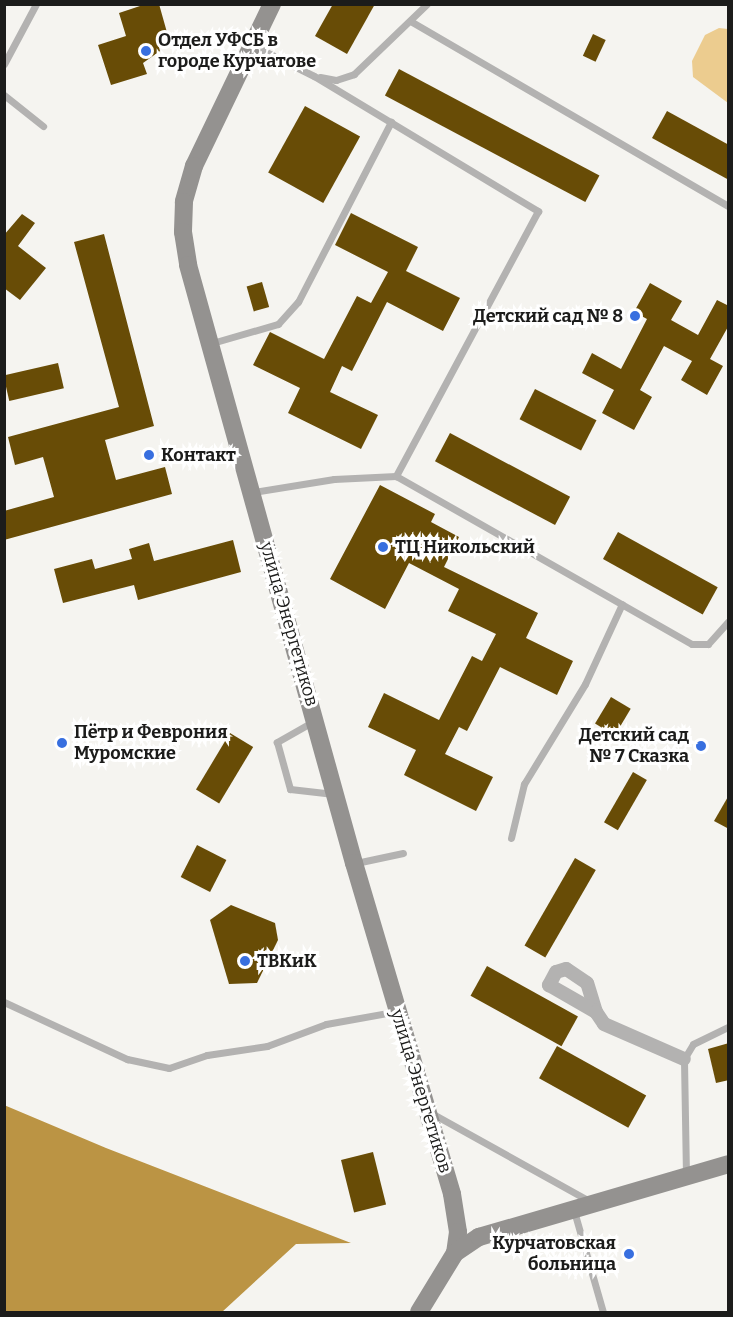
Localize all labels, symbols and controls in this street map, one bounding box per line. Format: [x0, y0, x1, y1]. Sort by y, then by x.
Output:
place label: Отдел УФСБ в городе Курчатове [158, 30, 316, 72]
marker: Отдел УФСБ в городе Курчатове [139, 44, 153, 58]
place label: Детский сад № 8 [473, 305, 623, 327]
marker: Детский сад № 8 [628, 309, 642, 323]
place label: Контакт [161, 444, 236, 466]
marker: Контакт [142, 448, 156, 462]
place label: ТЦ Никольский [395, 536, 535, 558]
street label: улица Энергетиков [255, 539, 323, 709]
marker: ТЦ Никольский [376, 540, 390, 554]
place label: Пётр и Феврония Муромские [74, 722, 228, 764]
place label: Детский сад № 7 Сказка [579, 725, 689, 768]
marker: Пётр и Феврония Муромские [55, 736, 69, 750]
marker: Детский сад № 7 Сказка [694, 739, 708, 753]
place label: ТВКиК [257, 950, 317, 972]
marker: ТВКиК [238, 954, 252, 968]
street label: улица Энергетиков [386, 1007, 456, 1175]
place label: Курчатовская больница [492, 1233, 616, 1276]
marker: Курчатовская больница [620, 1245, 638, 1263]

